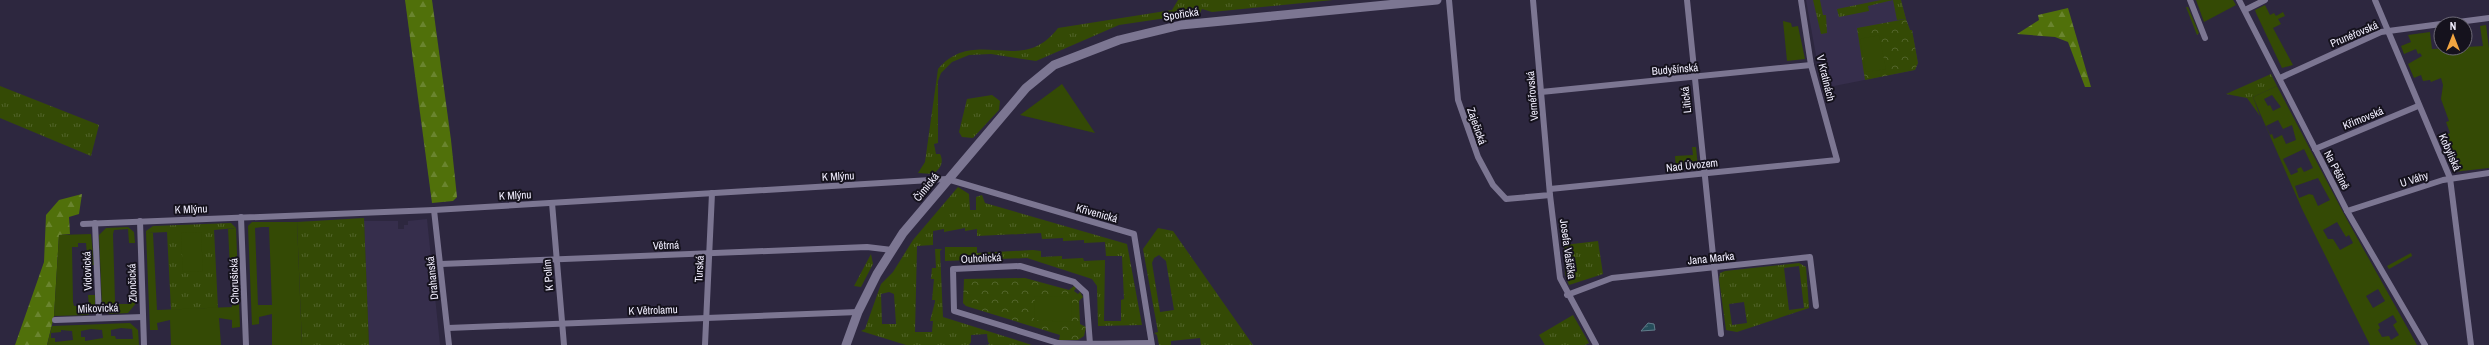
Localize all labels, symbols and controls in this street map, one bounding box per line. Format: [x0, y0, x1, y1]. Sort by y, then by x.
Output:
street label: Spořická [1162, 4, 1200, 24]
north arrow [2433, 16, 2473, 56]
street label: Prunéřovská [2328, 18, 2380, 50]
text: N [2450, 19, 2456, 33]
street label: V Kratinách [1814, 53, 1838, 103]
street label: Budyšínská [1651, 60, 1699, 78]
street label: Vernéřovská [1523, 70, 1541, 122]
street label: Litická [1678, 86, 1694, 114]
street label: Křimovská [2341, 104, 2385, 132]
street label: Zaječická [1464, 105, 1490, 147]
street label: Kobyliská [2436, 131, 2464, 173]
street label: Na Pěšině [2321, 148, 2353, 192]
street label: Nad Úvozem [1665, 155, 1719, 175]
street label: K Mlýnu [821, 168, 855, 184]
street label: U Váhy [2398, 168, 2430, 190]
street label: Čimická [910, 170, 942, 204]
street label: K Mlýnu [498, 187, 532, 203]
street label: Křivenická [1075, 200, 1119, 226]
street label: K Mlýnu [174, 201, 208, 217]
street label: Josefa Vašíčka [1557, 218, 1579, 280]
street label: Větrná [653, 238, 679, 252]
street label: Jana Marka [1687, 249, 1735, 267]
street label: Ouholická [960, 250, 1002, 266]
street label: Vidovická [79, 251, 95, 291]
street label: Turská [691, 255, 707, 283]
street label: Drahanská [423, 256, 441, 300]
street label: Chorušická [226, 258, 242, 304]
street label: K Polím [540, 259, 556, 291]
street label: Zlončická [124, 263, 140, 303]
street label: Mikovická [77, 300, 119, 316]
street label: K Větrolamu [628, 302, 678, 318]

